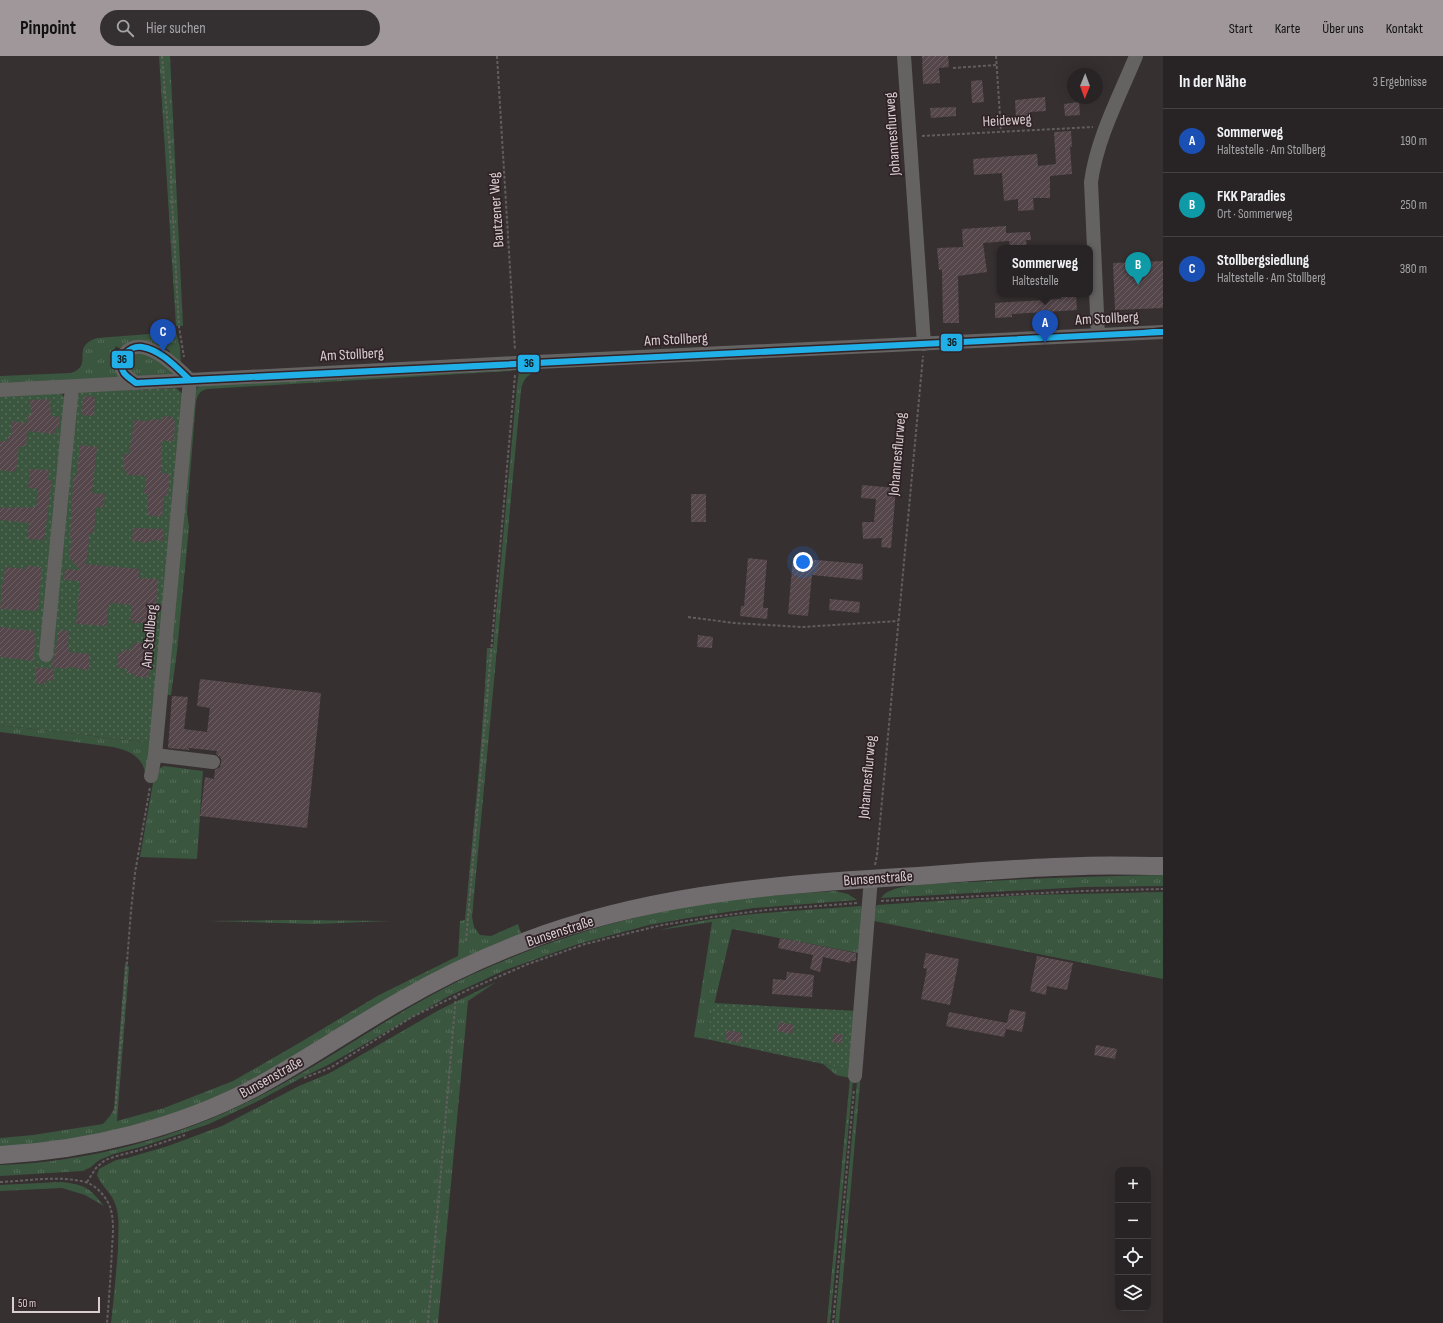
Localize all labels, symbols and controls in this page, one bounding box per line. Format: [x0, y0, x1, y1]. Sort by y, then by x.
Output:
search box [100, 10, 380, 46]
text: Pinpoint [20, 17, 76, 40]
icon: search [114, 17, 136, 39]
text: Hier suchen [146, 19, 206, 38]
text: Start [1229, 20, 1253, 37]
text: Karte [1275, 20, 1300, 37]
text: Über uns [1322, 20, 1364, 37]
text: Kontakt [1386, 20, 1423, 37]
north arrow [1067, 68, 1103, 104]
text: In der Nähe [1179, 72, 1246, 92]
text: 3 Ergebnisse [1373, 74, 1427, 90]
street label: Johannesflurweg [880, 92, 905, 177]
street label: Heideweg [982, 110, 1032, 131]
text: Sommerweg [1217, 123, 1283, 142]
text: A [1189, 133, 1195, 149]
text: 190 m [1400, 133, 1427, 149]
text: Haltestelle · Am Stollberg [1217, 142, 1326, 158]
street label: Bautzener Weg [484, 172, 509, 248]
text: FKK Paradies [1217, 187, 1285, 206]
text: B [1189, 197, 1195, 213]
text: 250 m [1400, 197, 1427, 213]
text: Ort · Sommerweg [1217, 206, 1292, 222]
popup [997, 245, 1093, 297]
text: Stollbergsiedlung [1217, 251, 1309, 270]
pin: B [1125, 252, 1151, 285]
text: Sommerweg [1012, 254, 1078, 273]
text: C [1189, 261, 1195, 277]
text: 380 m [1400, 261, 1427, 277]
text: Haltestelle · Am Stollberg [1217, 270, 1326, 286]
text: Haltestelle [1012, 273, 1059, 289]
street label: Am Stollberg [1074, 307, 1139, 330]
pin: A [1032, 310, 1058, 343]
pin: C [150, 319, 176, 352]
street label: Am Stollberg [643, 328, 708, 351]
line badge: 36 [940, 333, 963, 352]
text: 36 [947, 336, 957, 349]
street label: Am Stollberg [319, 343, 384, 366]
line badge: 36 [111, 350, 134, 369]
text: 36 [117, 353, 127, 366]
line badge: 36 [517, 354, 540, 373]
text: 36 [524, 357, 534, 370]
street label: Johannesflurweg [884, 412, 911, 497]
your location [793, 552, 813, 572]
street label: Am Stollberg [137, 604, 162, 670]
street label: Johannesflurweg [854, 735, 881, 820]
street label: Bunsenstraße [843, 867, 913, 890]
street label: Bunsenstraße [524, 912, 596, 951]
street label: Bunsenstraße [236, 1052, 306, 1103]
map controls [1115, 1167, 1151, 1311]
button: + [1115, 1167, 1151, 1203]
button: − [1115, 1203, 1151, 1239]
button: locate [1115, 1239, 1151, 1275]
button: layers [1115, 1275, 1151, 1311]
scale bar [12, 1295, 100, 1314]
text: 50 m [18, 1297, 36, 1310]

